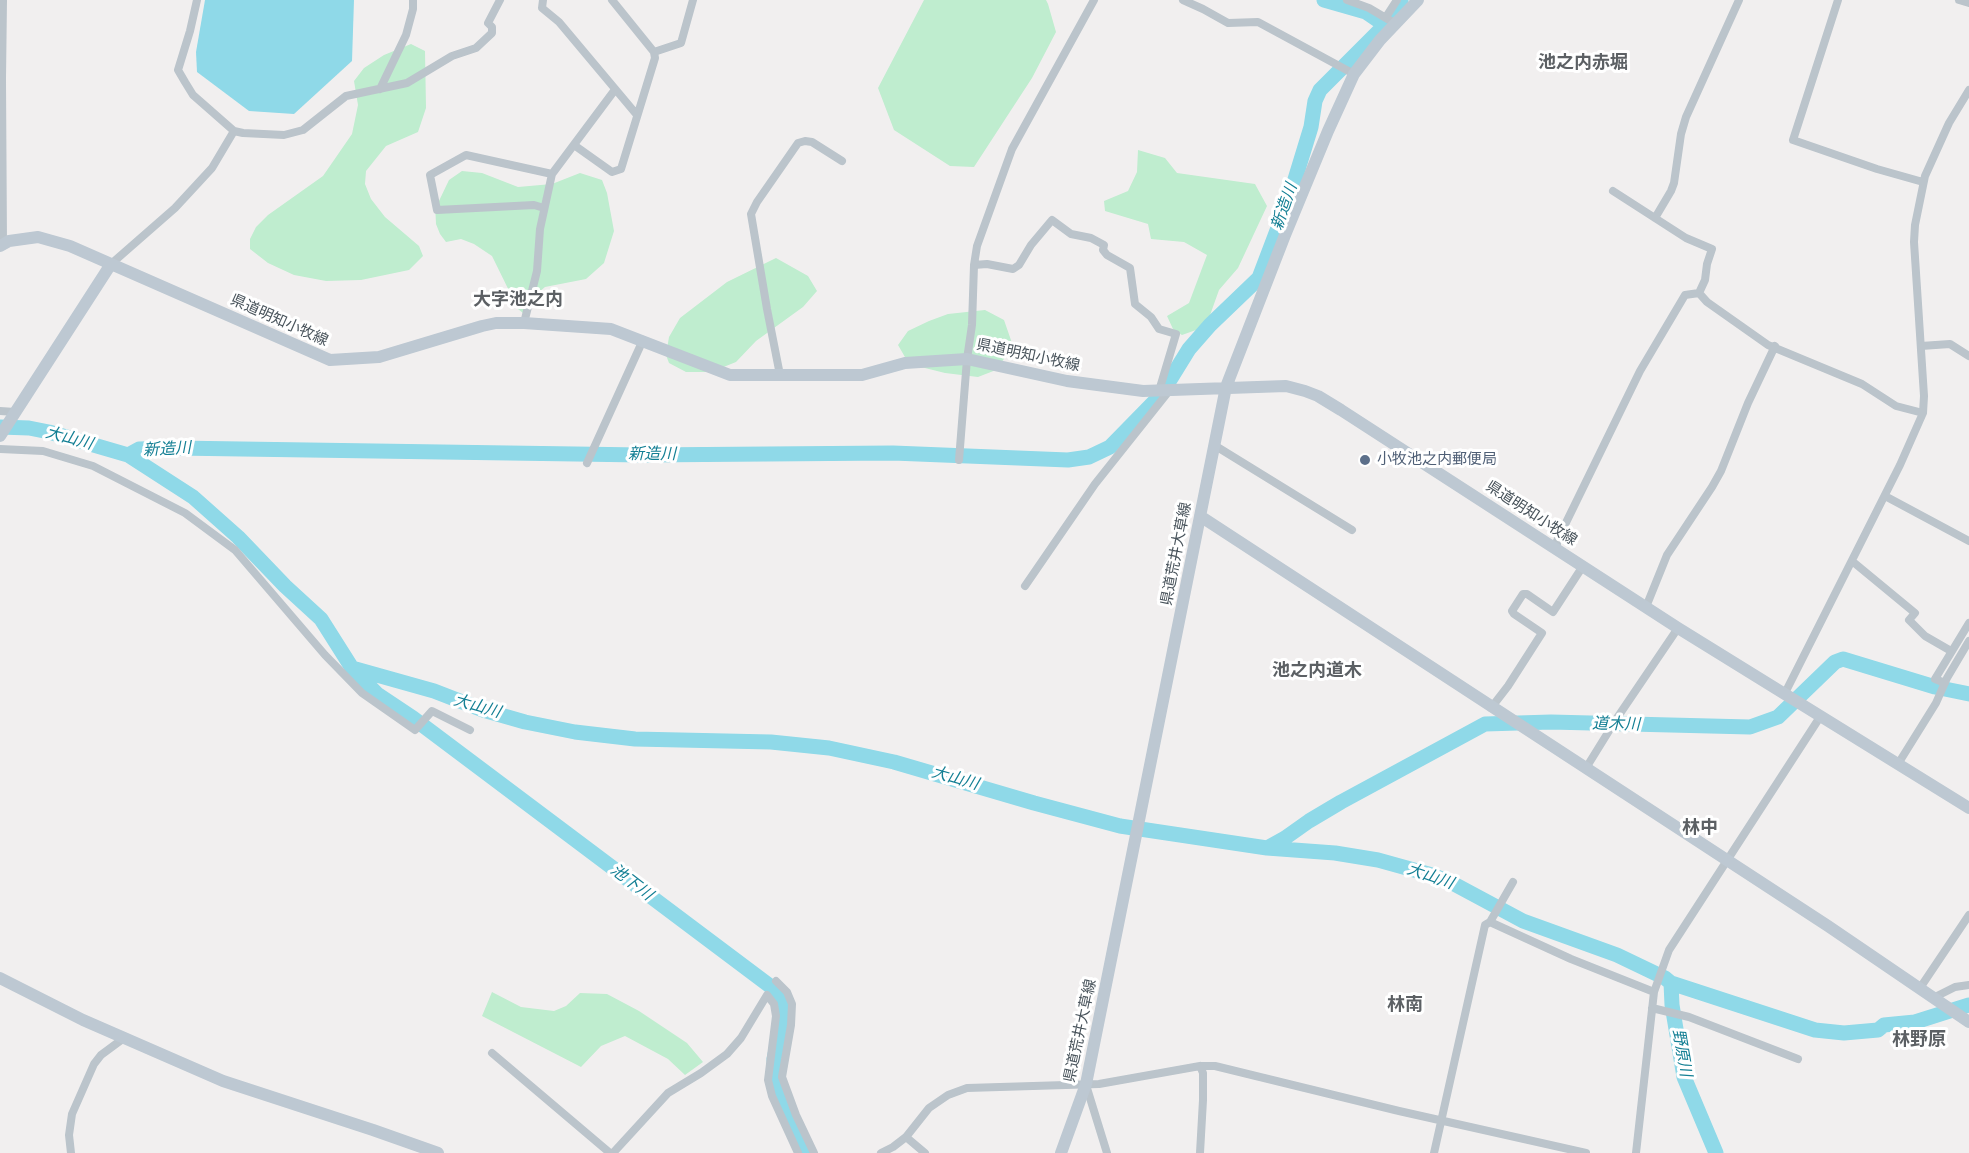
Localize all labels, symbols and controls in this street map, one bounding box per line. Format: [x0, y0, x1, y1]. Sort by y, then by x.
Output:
district label: 池之内赤堀 [1538, 52, 1628, 74]
water label: 新造川 [1268, 181, 1302, 233]
district label: 大字池之内 [473, 289, 563, 311]
street label: 県道明知小牧線 [227, 291, 331, 351]
street label: 県道明知小牧線 [975, 336, 1081, 376]
water label: 大山川 [43, 424, 95, 454]
water label: 新造川 [143, 439, 191, 461]
water label: 新造川 [628, 445, 676, 465]
place label: 小牧池之内郵便局 [1377, 451, 1497, 469]
marker: 小牧池之内郵便局 [1358, 453, 1372, 467]
street label: 県道明知小牧線 [1482, 478, 1580, 550]
street label: 県道荒井大草線 [1158, 501, 1196, 607]
district label: 池之内道木 [1272, 660, 1362, 682]
water label: 大山川 [451, 691, 503, 723]
water label: 道木川 [1592, 715, 1640, 735]
water label: 大山川 [929, 763, 981, 795]
district label: 林中 [1682, 817, 1718, 839]
water label: 大山川 [1404, 860, 1456, 894]
water label: 池下川 [606, 861, 656, 905]
street label: 県道荒井大草線 [1061, 978, 1101, 1084]
district label: 林南 [1387, 994, 1423, 1016]
water label: 野原川 [1667, 1028, 1695, 1078]
district label: 林野原 [1892, 1029, 1946, 1051]

